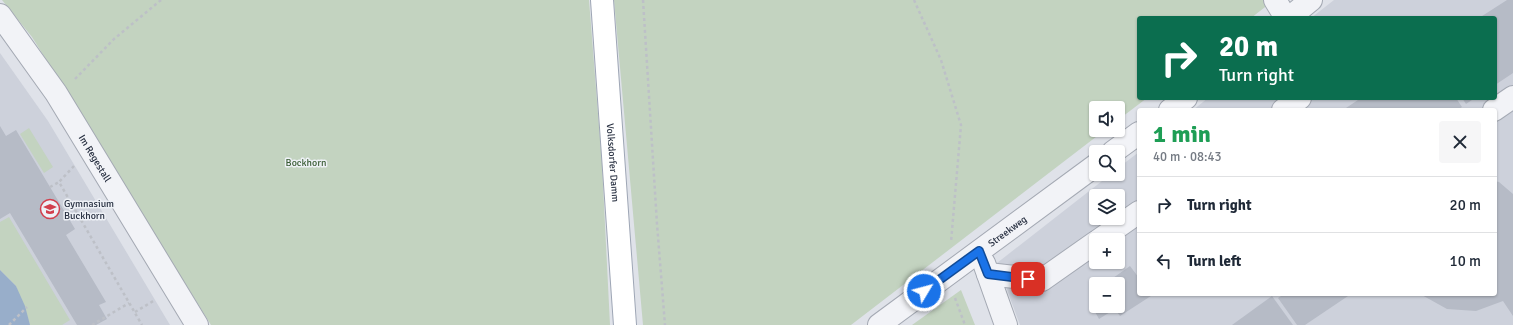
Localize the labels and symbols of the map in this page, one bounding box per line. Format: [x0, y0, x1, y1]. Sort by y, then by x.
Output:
street label: Volksdorfer Damm [604, 123, 621, 202]
street label: Im Regestall [76, 133, 114, 184]
park label: Bockhorn [286, 157, 326, 169]
school or university icon: Gymnasium Buckhorn [39, 198, 61, 220]
place label: Gymnasium Buckhorn [64, 198, 114, 222]
street label: Streekweg [986, 213, 1029, 250]
pin [1011, 262, 1045, 296]
position arrow [903, 270, 945, 312]

